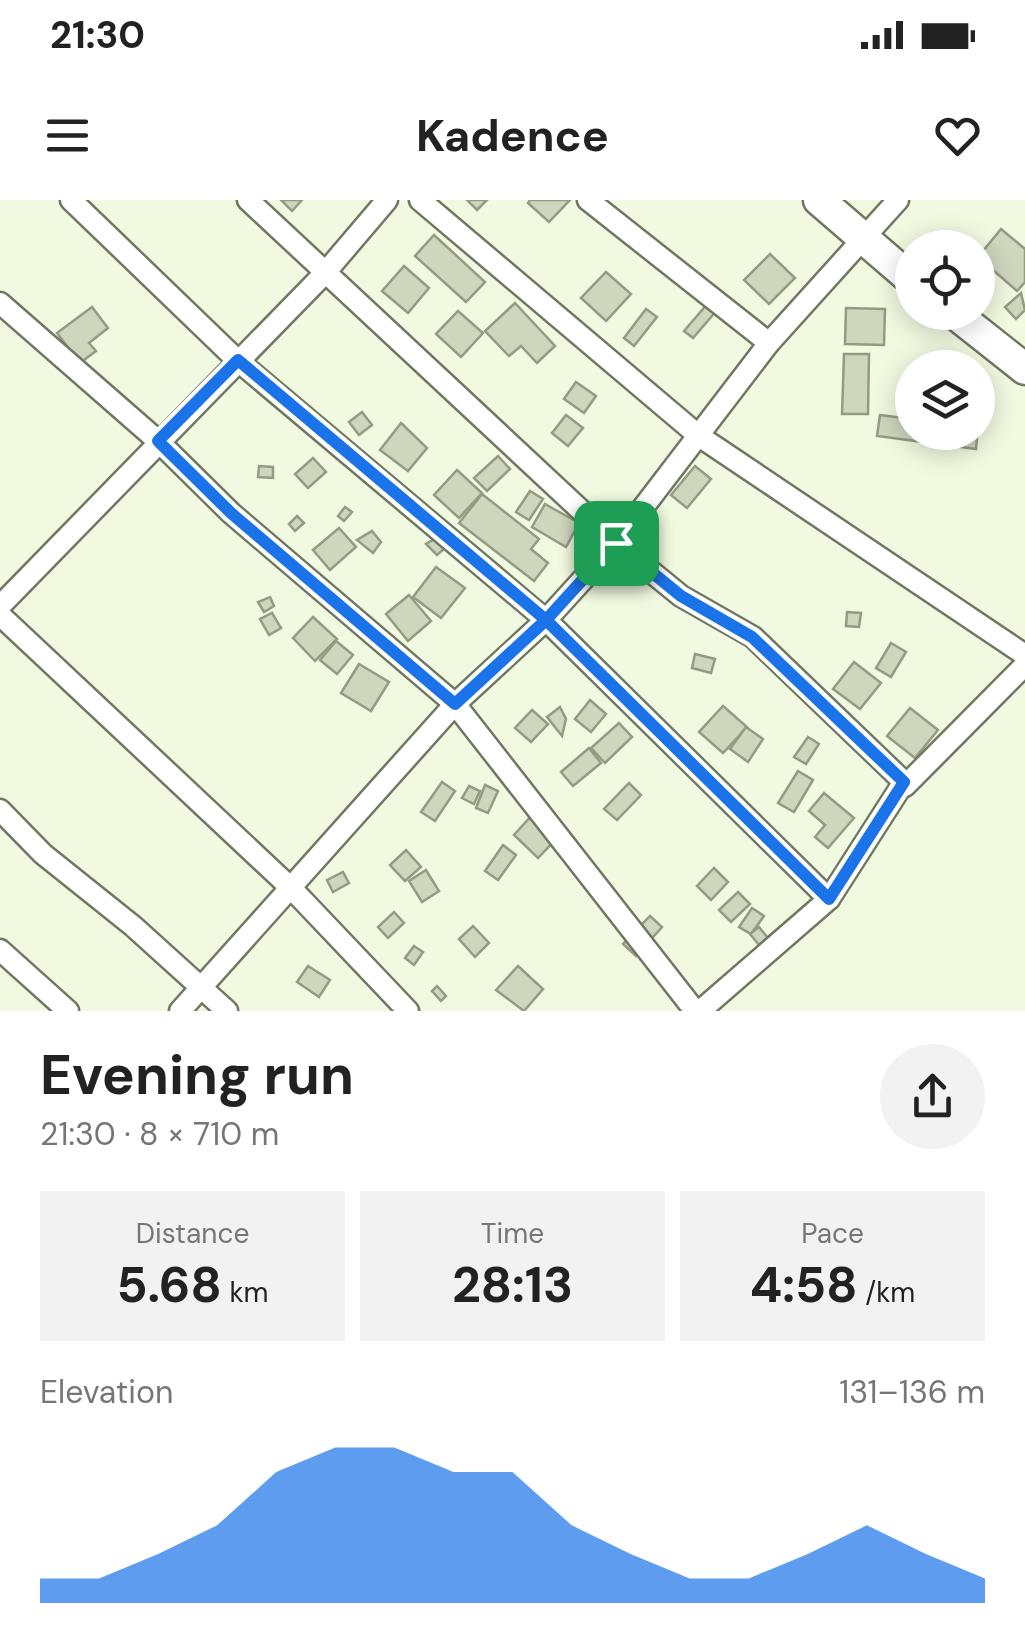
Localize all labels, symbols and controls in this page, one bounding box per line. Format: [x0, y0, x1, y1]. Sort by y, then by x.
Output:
text: 21:30 [50, 10, 145, 60]
text: Kadence [416, 106, 609, 165]
icon: menu [40, 108, 95, 163]
icon: heart [930, 108, 985, 163]
map controls [895, 230, 995, 450]
button: locate [895, 230, 995, 330]
button: layers [895, 350, 995, 450]
pin [574, 501, 659, 586]
icon: arrive [589, 516, 644, 571]
text: Evening run [40, 1039, 354, 1111]
button: share [880, 1044, 985, 1149]
text: 21:30 · 8 × 710 m [40, 1113, 279, 1155]
text: Distance [136, 1215, 249, 1252]
text: Time [481, 1215, 544, 1252]
text: Pace [801, 1215, 864, 1252]
text: 5.68 [116, 1252, 222, 1318]
text: 28:13 [452, 1252, 573, 1318]
text: 4:58 [750, 1252, 858, 1318]
text: km [222, 1274, 269, 1311]
text: /km [858, 1274, 915, 1311]
text: Elevation [40, 1371, 173, 1413]
text: 131–136 m [839, 1371, 985, 1413]

